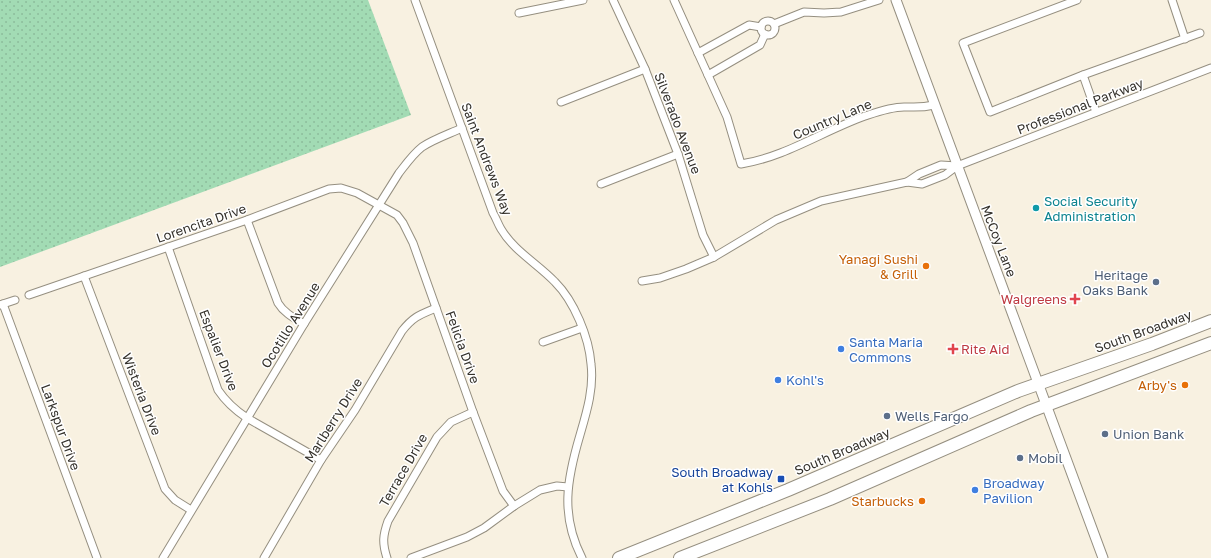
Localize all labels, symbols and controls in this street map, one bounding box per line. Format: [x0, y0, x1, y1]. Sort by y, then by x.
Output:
street label: Silverado Avenue [651, 70, 705, 176]
street label: Professional Parkway [1015, 74, 1146, 137]
street label: Country Lane [790, 95, 874, 143]
street label: Saint Andrews Way [458, 100, 516, 218]
place label: Social Security Administration [1044, 193, 1138, 224]
street label: Lorencita Drive [154, 200, 248, 246]
street label: McCoy Lane [978, 203, 1020, 279]
marker: Social Security Administration [1031, 203, 1041, 213]
place label: Yanagi Sushi & Grill [839, 251, 918, 282]
marker: Yanagi Sushi & Grill [921, 261, 931, 271]
place label: Heritage Oaks Bank [1082, 267, 1149, 298]
marker: Heritage Oaks Bank [1151, 277, 1161, 287]
street label: Ocotillo Avenue [257, 279, 323, 371]
place label: Walgreens [1001, 291, 1067, 307]
marker: Walgreens [1070, 294, 1080, 304]
street label: South Broadway [1092, 306, 1194, 356]
street label: Espalier Drive [196, 307, 242, 393]
street label: Felicia Drive [442, 308, 484, 386]
place label: Santa Maria Commons [849, 334, 923, 365]
place label: Rite Aid [961, 341, 1010, 357]
marker: Santa Maria Commons [836, 344, 846, 354]
marker: Rite Aid [948, 344, 958, 354]
street label: Wisteria Drive [119, 351, 165, 437]
place label: Kohl's [786, 372, 824, 388]
street label: Marlberry Drive [301, 375, 365, 465]
marker: Kohl's [773, 375, 783, 385]
place label: Arby's [1138, 377, 1177, 393]
marker: Arby's [1180, 380, 1190, 390]
street label: Larkspur Drive [38, 382, 84, 472]
place label: Wells Fargo [895, 408, 969, 424]
marker: Wells Fargo [882, 411, 892, 421]
street label: South Broadway [792, 423, 893, 478]
place label: Union Bank [1113, 426, 1185, 442]
marker: Union Bank [1100, 429, 1110, 439]
street label: Terrace Drive [376, 431, 430, 509]
place label: Mobil [1028, 450, 1063, 466]
marker: Mobil [1015, 453, 1025, 463]
place label: South Broadway at Kohls [671, 464, 774, 495]
marker: South Broadway at Kohls [776, 474, 786, 484]
place label: Broadway Pavilion [983, 475, 1045, 506]
marker: Broadway Pavilion [970, 485, 980, 495]
place label: Starbucks [851, 493, 914, 509]
marker: Starbucks [917, 496, 927, 506]

